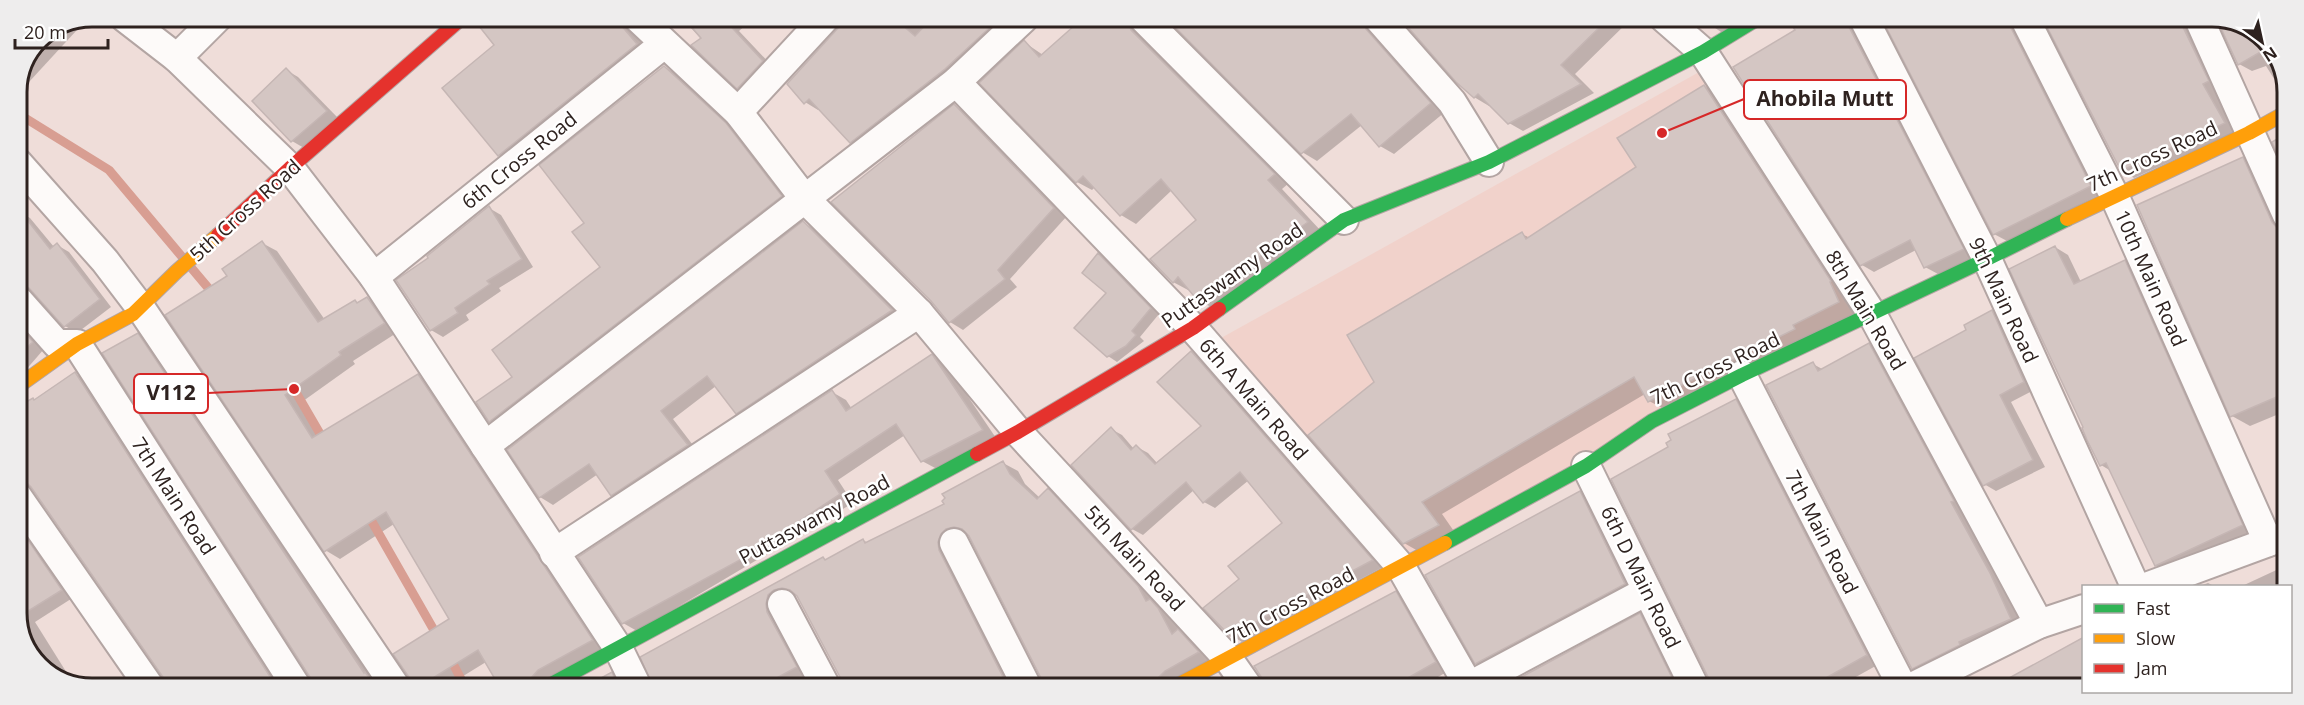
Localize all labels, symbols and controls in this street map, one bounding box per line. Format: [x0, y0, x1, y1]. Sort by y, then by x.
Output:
scale bar [15, 12, 108, 50]
north arrow [2232, 12, 2292, 72]
text: 20 m [24, 20, 66, 44]
text: N [2259, 42, 2282, 67]
callout: Ahobila Mutt [1744, 80, 1906, 119]
text: Ahobila Mutt [1756, 84, 1894, 112]
street label: 6th Cross Road [456, 105, 582, 215]
street label: 7th Cross Road [2082, 114, 2222, 198]
street label: 5th Cross Road [184, 153, 306, 267]
street label: 10th Main Road [2109, 205, 2193, 351]
street label: Puttaswamy Road [1156, 216, 1308, 334]
street label: 9th Main Road [1963, 233, 2045, 367]
street label: 8th Main Road [1820, 245, 1912, 375]
street label: 7th Cross Road [1646, 325, 1784, 411]
street label: 6th A Main Road [1194, 332, 1314, 466]
callout: V112 [134, 374, 208, 413]
text: V112 [146, 378, 196, 406]
street label: 7th Main Road [126, 432, 222, 560]
street label: 7th Main Road [1779, 466, 1865, 598]
street label: Puttaswamy Road [734, 468, 894, 570]
street label: 5th Main Road [1079, 499, 1191, 617]
street label: 6th D Main Road [1595, 501, 1687, 653]
street label: 7th Cross Road [1221, 560, 1359, 650]
legend [2082, 585, 2292, 693]
text: Fast [2136, 596, 2170, 620]
text: Slow [2136, 626, 2175, 650]
text: Jam [2134, 656, 2168, 680]

